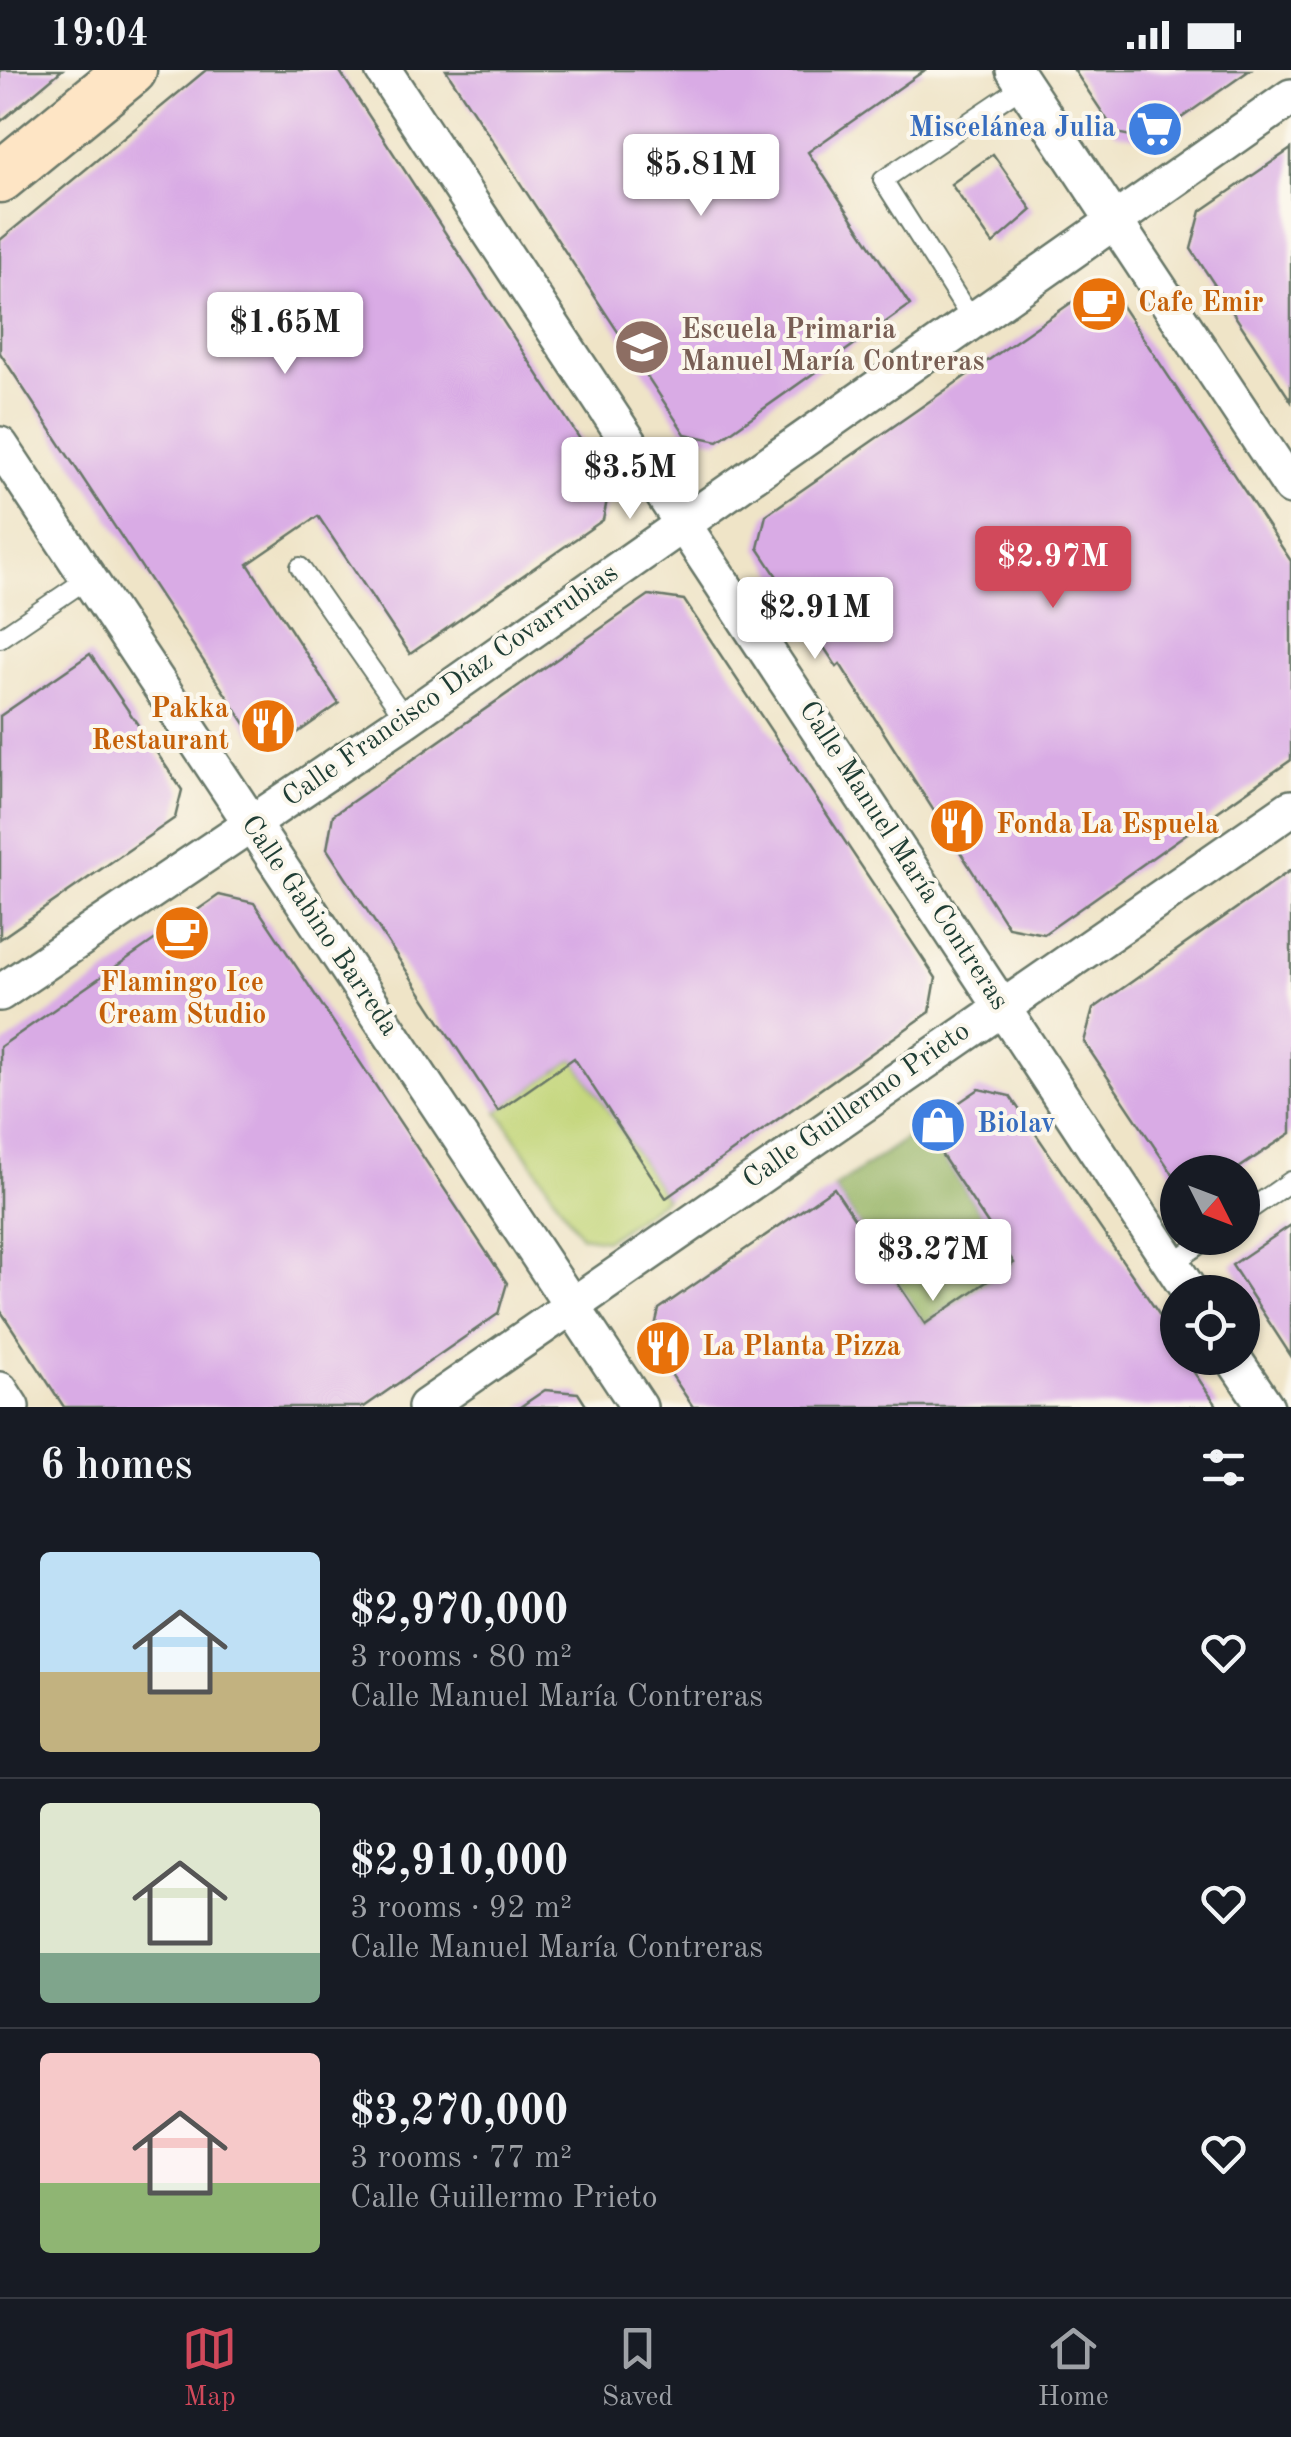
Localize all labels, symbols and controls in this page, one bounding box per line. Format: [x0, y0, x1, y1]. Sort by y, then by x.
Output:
text: 19:04 [50, 16, 149, 54]
supermarket icon: Miscelánea Julia [1125, 99, 1185, 159]
place label: Miscelánea Julia [909, 115, 1116, 143]
pin: $5.81M [620, 134, 782, 219]
text: $5.81M [645, 150, 757, 182]
cafe icon: Cafe Emir [1069, 274, 1129, 334]
place label: Cafe Emir [1138, 290, 1264, 318]
pin: $1.65M [204, 292, 366, 377]
text: $1.65M [229, 308, 341, 340]
school or university icon: Escuela Primaria Manuel María Contreras [612, 317, 672, 377]
place label: Escuela Primaria Manuel María Contreras [681, 317, 985, 377]
pin: $3.5M [560, 437, 700, 522]
text: $3.5M [583, 453, 677, 485]
pin: $2.97M [972, 526, 1134, 611]
text: $2.97M [997, 542, 1109, 574]
street label: Calle Francisco Díaz Covarrubias [278, 559, 624, 813]
pin: $2.91M [734, 577, 896, 662]
text: $2.91M [759, 593, 871, 625]
place label: Pakka Restaurant [91, 696, 229, 756]
restaurant icon: Pakka Restaurant [238, 696, 298, 756]
street label: Calle Manuel María Contreras [793, 697, 1013, 1015]
restaurant icon: Fonda La Espuela [927, 796, 987, 856]
street label: Calle Gabino Barreda [235, 811, 403, 1041]
place label: Fonda La Espuela [996, 812, 1219, 840]
cafe icon: Flamingo Ice Cream Studio [152, 903, 212, 963]
place label: Flamingo Ice Cream Studio [98, 970, 266, 1030]
street label: Calle Guillermo Prieto [739, 1017, 975, 1195]
shop icon: Biolav [908, 1095, 968, 1155]
place label: Biolav [977, 1111, 1056, 1139]
north arrow [1160, 1155, 1260, 1255]
map controls [1160, 1155, 1260, 1375]
pin: $3.27M [852, 1219, 1014, 1304]
text: $3.27M [877, 1235, 989, 1267]
button: locate [1160, 1275, 1260, 1375]
restaurant icon: La Planta Pizza [633, 1318, 693, 1378]
place label: La Planta Pizza [702, 1334, 901, 1362]
icon: filters [1196, 1440, 1251, 1495]
text: 6 homes [40, 1446, 192, 1488]
text: $2,970,000 [350, 1591, 568, 1633]
icon: home [120, 1592, 240, 1712]
icon: heart [1196, 1625, 1251, 1680]
text: 3 rooms · 80 m² [350, 1642, 572, 1674]
text: Calle Manuel María Contreras [350, 1682, 763, 1714]
text: $2,910,000 [350, 1842, 568, 1884]
icon: home [120, 1843, 240, 1963]
icon: heart [1196, 1876, 1251, 1931]
text: 3 rooms · 92 m² [350, 1893, 572, 1925]
text: Calle Manuel María Contreras [350, 1933, 763, 1965]
text: $3,270,000 [350, 2092, 568, 2134]
icon: home [120, 2093, 240, 2213]
icon: heart [1196, 2126, 1251, 2181]
text: 3 rooms · 77 m² [350, 2143, 572, 2175]
text: Calle Guillermo Prieto [350, 2183, 658, 2215]
tab: Map [182, 2321, 237, 2416]
tab: Saved [602, 2321, 673, 2416]
tab: Home [1038, 2321, 1109, 2416]

